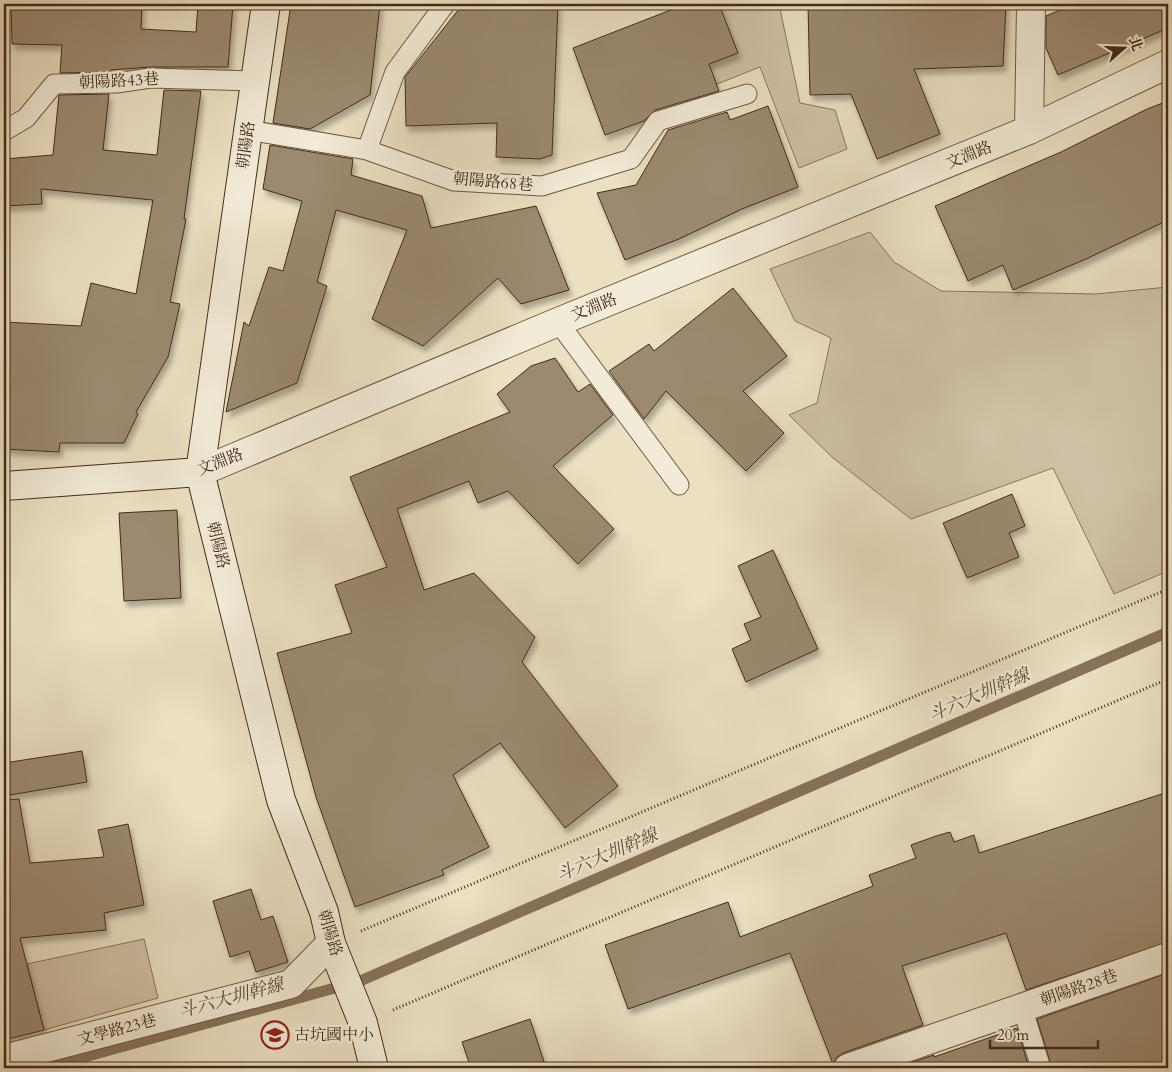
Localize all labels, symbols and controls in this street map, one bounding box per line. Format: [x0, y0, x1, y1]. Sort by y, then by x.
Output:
north arrow [1100, 22, 1150, 72]
text: 北 [1124, 34, 1147, 54]
street label: 朝陽路43巷 [78, 68, 160, 94]
street label: 朝陽路 [232, 120, 260, 170]
street label: 文淵路 [943, 136, 995, 174]
street label: 朝陽路68巷 [452, 168, 534, 196]
street label: 文淵路 [568, 288, 620, 326]
street label: 文淵路 [194, 443, 246, 481]
street label: 朝陽路 [202, 519, 234, 571]
water label: 斗六大圳幹線 [924, 662, 1035, 728]
water label: 斗六大圳幹線 [552, 822, 663, 888]
street label: 朝陽路 [312, 907, 348, 959]
street label: 朝陽路28巷 [1037, 965, 1121, 1011]
water label: 斗六大圳幹線 [176, 971, 288, 1024]
street label: 文學路23巷 [75, 1009, 159, 1051]
scale bar [990, 1017, 1097, 1049]
school or university icon: 古坑國中小 [260, 1020, 290, 1050]
place label: 古坑國中小 [294, 1024, 374, 1046]
text: 20 m [997, 1025, 1029, 1045]

